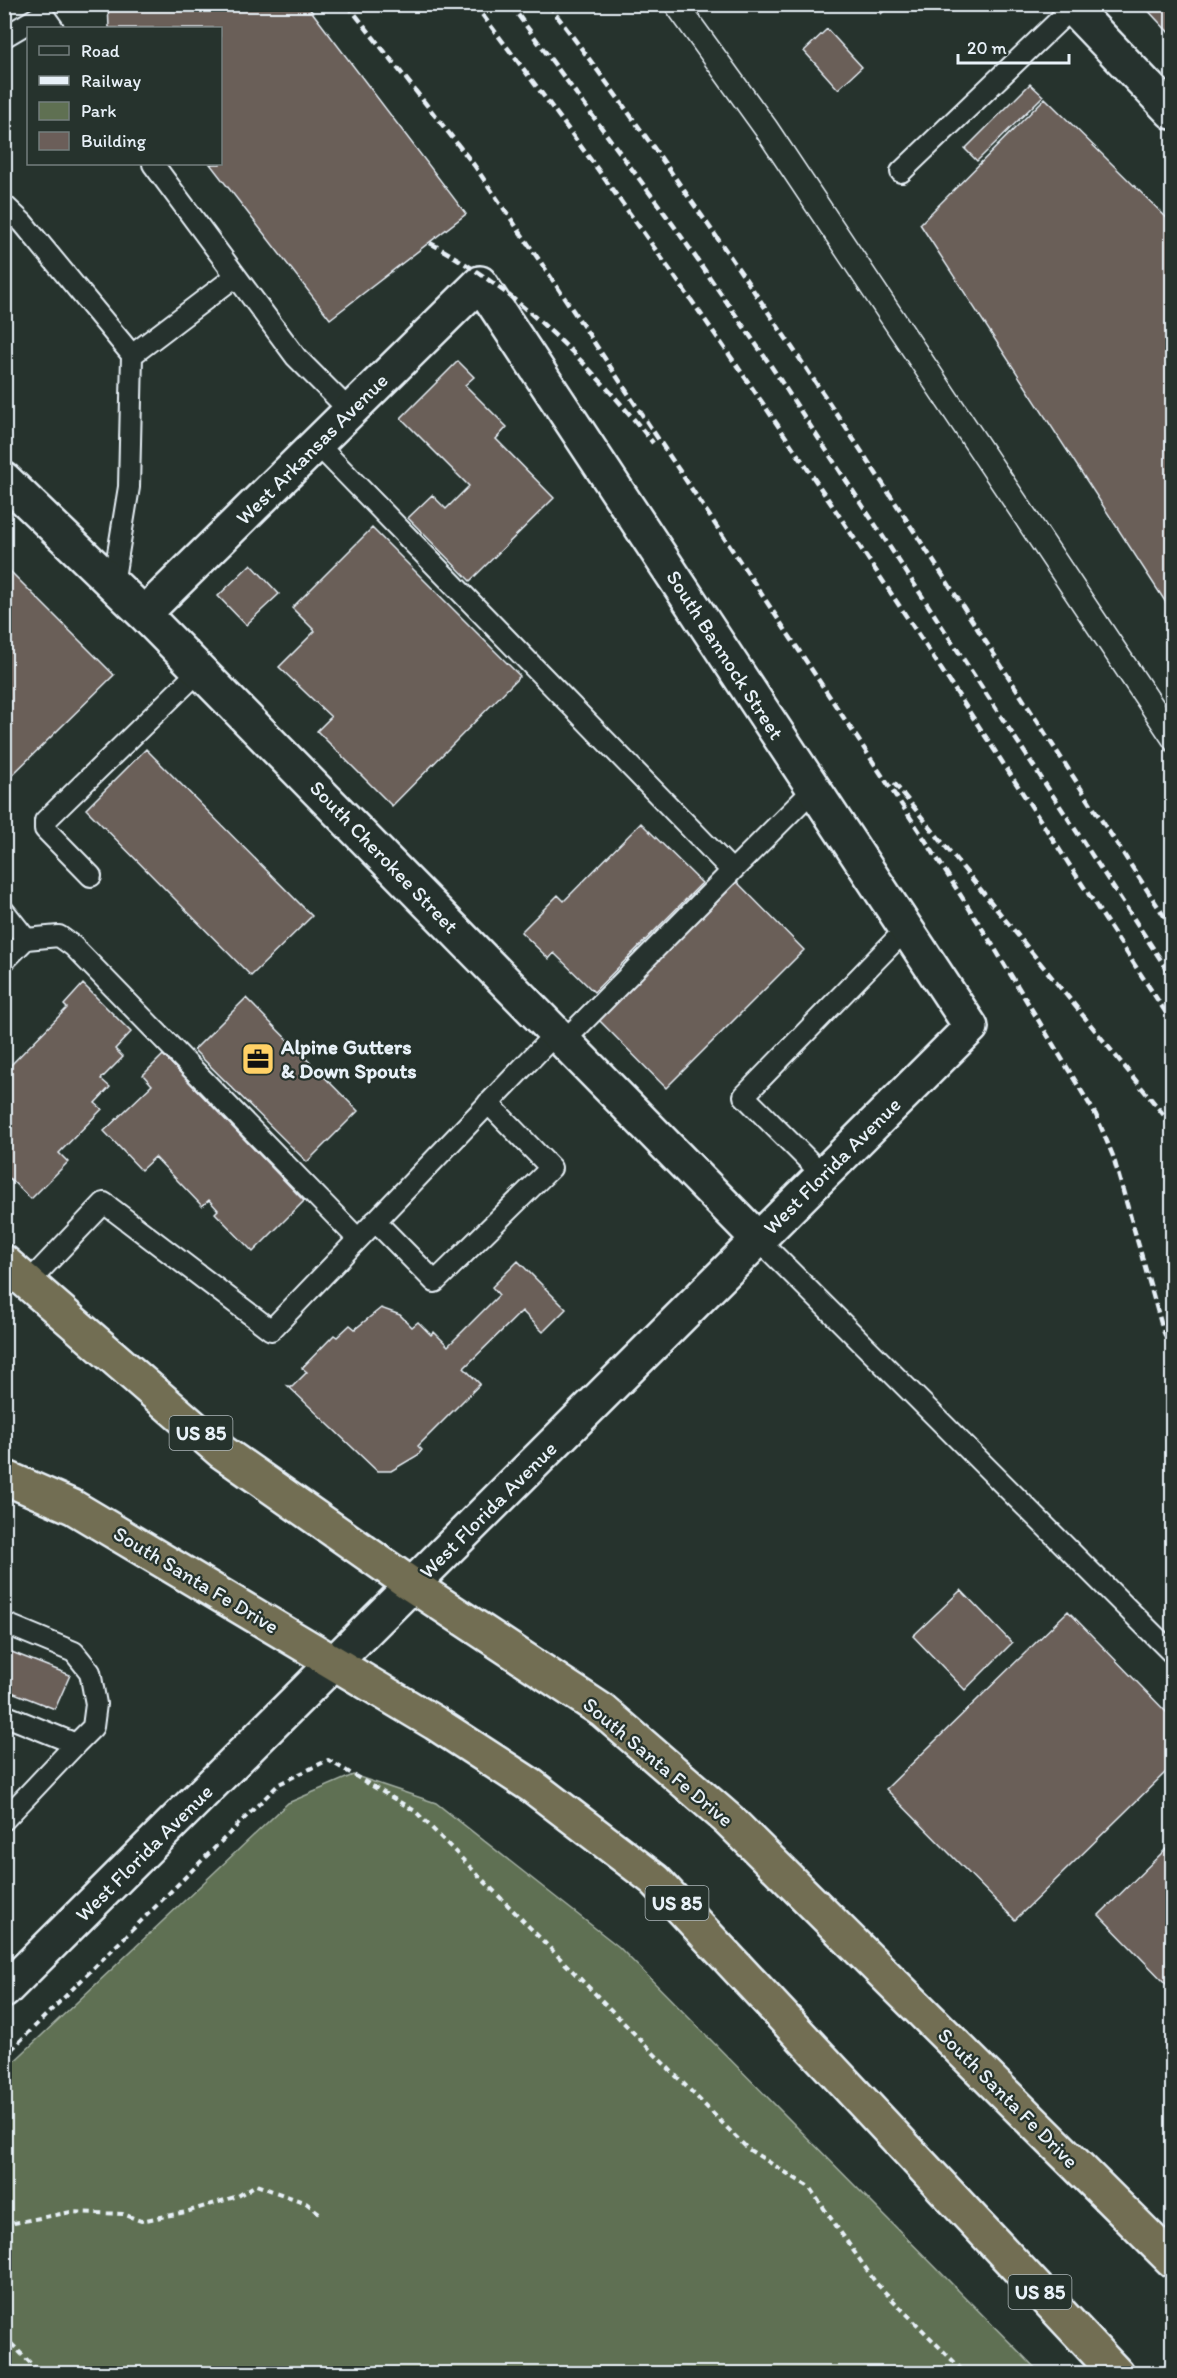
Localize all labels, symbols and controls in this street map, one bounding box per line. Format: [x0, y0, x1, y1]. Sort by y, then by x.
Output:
legend [27, 27, 222, 165]
scale bar [958, 27, 1069, 65]
text: 20 m [967, 37, 1007, 59]
text: Road [81, 40, 120, 62]
text: Railway [81, 70, 142, 92]
text: Park [81, 100, 116, 122]
text: Building [81, 130, 147, 152]
street label: West Arkansas Avenue [230, 367, 393, 530]
street label: South Bannock Street [661, 565, 789, 744]
street label: South Cherokee Street [305, 775, 464, 938]
place label: Alpine Gutters & Down Spouts [280, 1034, 417, 1084]
office icon: Alpine Gutters & Down Spouts [240, 1041, 276, 1077]
street label: West Florida Avenue [758, 1092, 906, 1240]
road number: US 85 [170, 1416, 232, 1450]
street label: West Florida Avenue [414, 1436, 562, 1584]
street label: South Santa Fe Drive [109, 1520, 283, 1639]
street label: South Santa Fe Drive [578, 1692, 738, 1832]
street label: West Florida Avenue [70, 1779, 218, 1927]
road number: US 85 [646, 1886, 708, 1920]
street label: South Santa Fe Drive [933, 2022, 1084, 2173]
road number: US 85 [1008, 2275, 1072, 2309]

